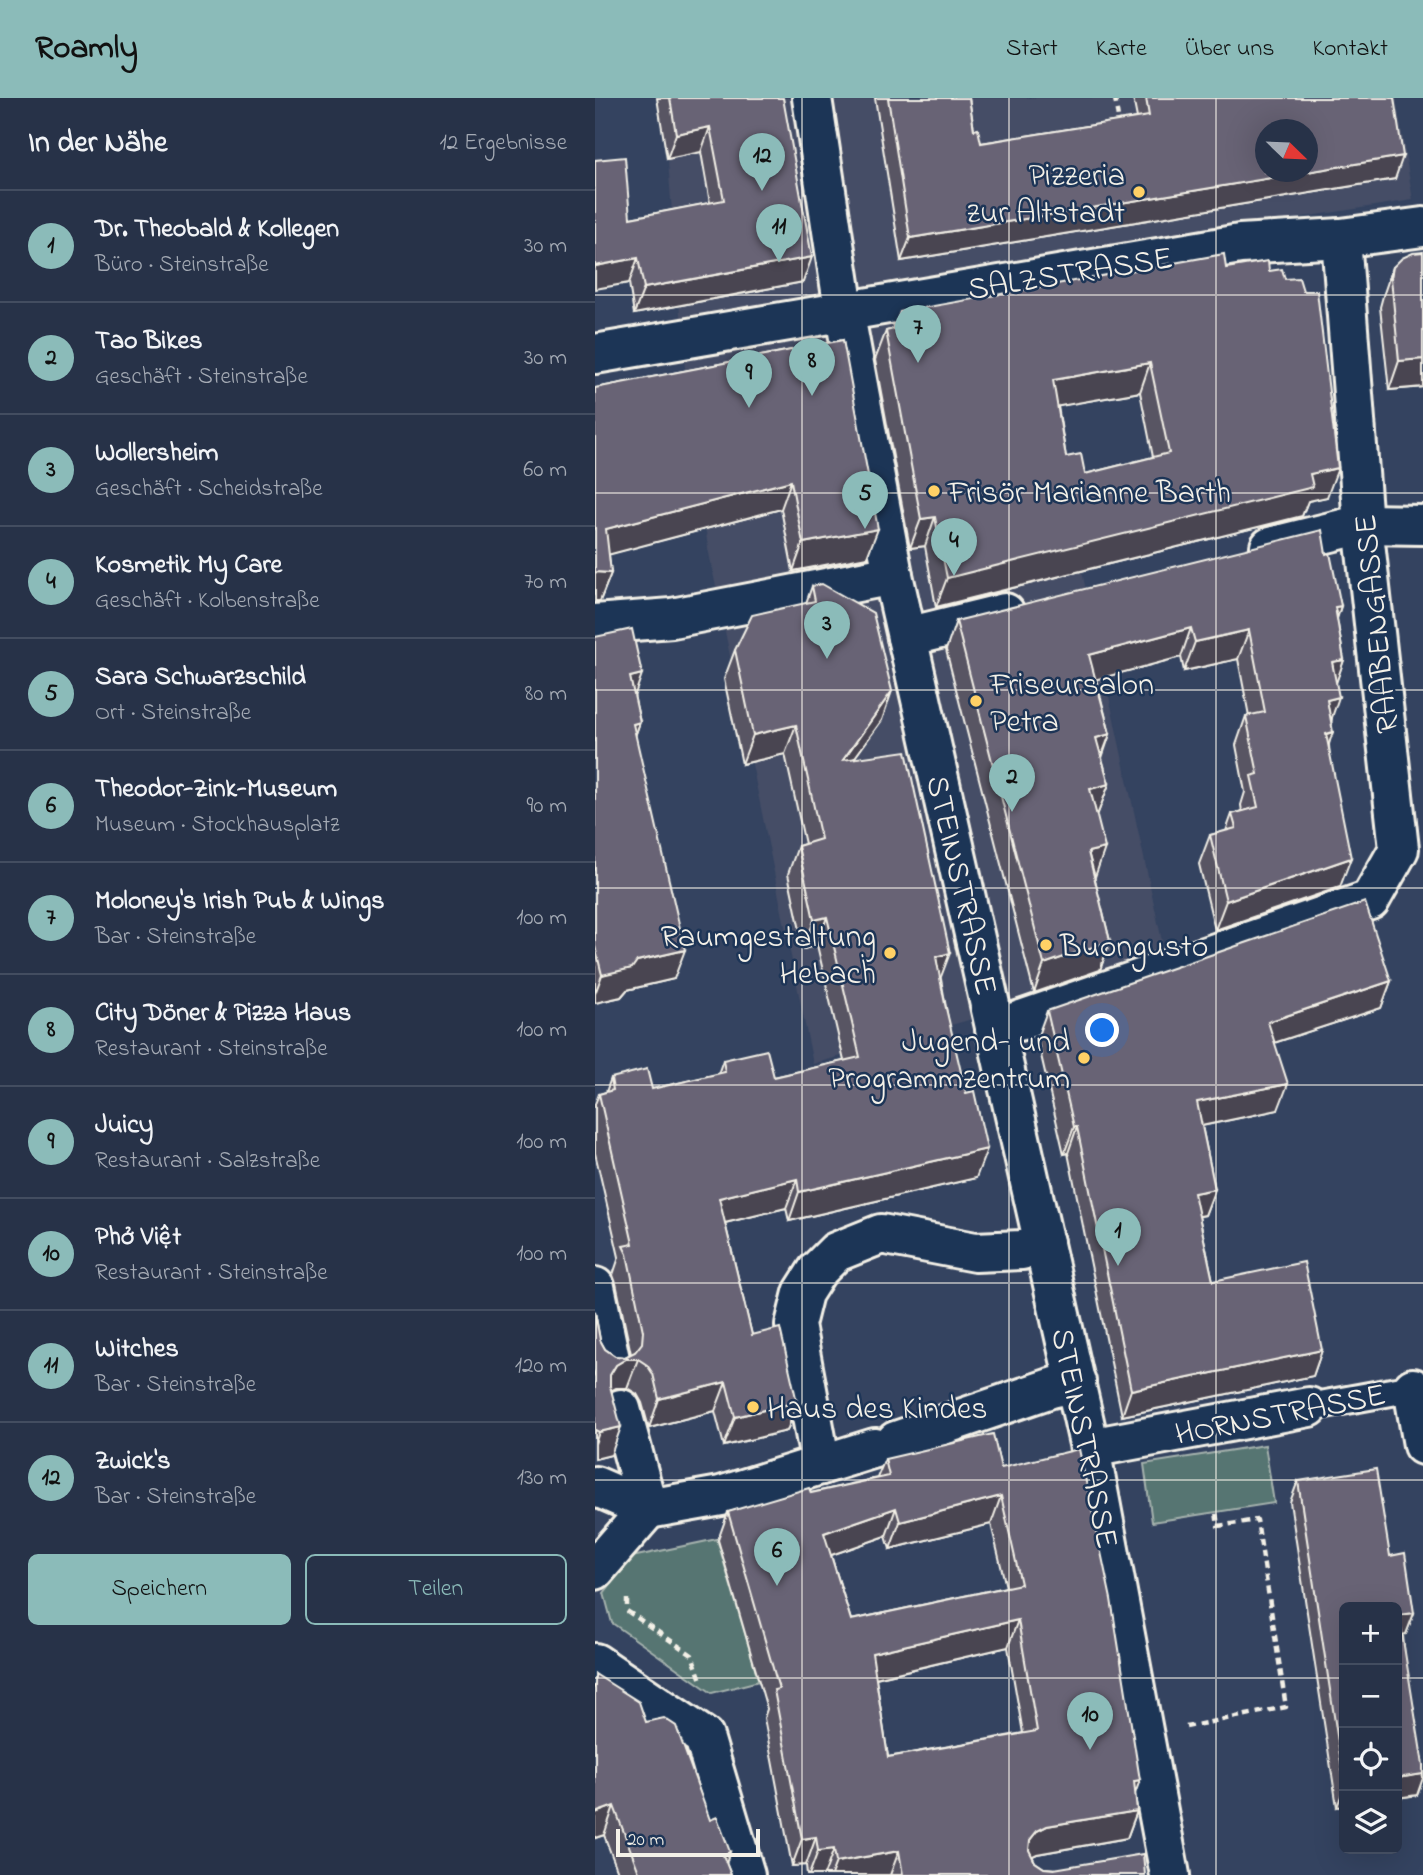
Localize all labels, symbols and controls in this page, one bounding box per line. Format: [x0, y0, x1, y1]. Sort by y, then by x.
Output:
text: Roamly [35, 25, 138, 73]
text: Start [1006, 32, 1058, 67]
text: Karte [1096, 32, 1147, 67]
text: Über uns [1185, 32, 1274, 67]
text: Kontakt [1312, 32, 1388, 67]
north arrow [1255, 119, 1318, 182]
text: In der Nähe [28, 122, 168, 166]
text: 12 Ergebnisse [439, 127, 567, 160]
pin: 12 [739, 133, 785, 191]
place label: Pizzeria zur Altstadt [967, 154, 1125, 238]
marker: Pizzeria zur Altstadt [1131, 184, 1147, 200]
pin: 11 [756, 204, 802, 262]
text: Dr. Theobald & Kollegen [95, 211, 339, 249]
text: 1 [47, 230, 55, 263]
text: 30 m [524, 230, 567, 263]
street label: SALZSTRASSE [965, 236, 1176, 315]
text: Büro · Steinstraße [95, 249, 269, 282]
pin: 7 [895, 305, 941, 363]
text: Tao Bikes [95, 323, 202, 361]
pin: 8 [789, 338, 835, 396]
text: 2 [45, 342, 57, 375]
text: 30 m [524, 342, 567, 375]
pin: 9 [726, 350, 772, 408]
text: Geschäft · Steinstraße [95, 361, 308, 394]
text: Wollersheim [95, 435, 218, 473]
text: 3 [46, 454, 56, 487]
text: 60 m [523, 454, 567, 487]
pin: 5 [842, 471, 888, 529]
place label: Frisör Marianne Barth [947, 471, 1231, 518]
text: Geschäft · Scheidstraße [95, 473, 323, 506]
marker: Frisör Marianne Barth [926, 483, 942, 499]
street label: RAABENGASSE [1344, 512, 1413, 735]
pin: 4 [931, 518, 977, 576]
text: Kosmetik My Care [95, 547, 282, 585]
text: 4 [46, 566, 56, 599]
text: 70 m [524, 566, 567, 599]
text: Geschäft · Kolbenstraße [95, 585, 319, 618]
pin: 3 [804, 601, 850, 659]
text: Sara Schwarzschild [95, 659, 306, 697]
place label: Friseursalon Petra [989, 663, 1154, 747]
text: 5 [44, 678, 58, 711]
text: 80 m [525, 678, 567, 711]
marker: Friseursalon Petra [968, 693, 984, 709]
text: Ort · Steinstraße [95, 697, 251, 730]
pin: 2 [989, 754, 1035, 812]
text: Theodor-Zink-Museum [95, 771, 337, 809]
street label: STEINSTRASSE [911, 771, 1008, 1000]
text: 6 [46, 790, 56, 823]
text: 90 m [527, 790, 567, 823]
text: Museum · Stockhausplatz [95, 809, 340, 842]
text: Moloney's Irish Pub & Wings [95, 883, 384, 921]
text: 7 [46, 902, 56, 935]
text: 100 m [516, 902, 567, 935]
place label: Raumgestaltung Hebach [660, 915, 876, 999]
text: Bar · Steinstraße [95, 921, 256, 954]
place label: Buongusto [1059, 925, 1208, 972]
marker: Buongusto [1038, 937, 1054, 953]
marker: Raumgestaltung Hebach [882, 945, 898, 961]
text: City Döner & Pizza Haus [95, 995, 351, 1033]
your location [1085, 1013, 1119, 1047]
text: 8 [47, 1014, 55, 1047]
text: 100 m [516, 1014, 567, 1047]
place label: Jugend- und Programmzentrum [828, 1020, 1070, 1104]
text: Restaurant · Steinstraße [95, 1033, 328, 1066]
marker: Jugend- und Programmzentrum [1076, 1050, 1092, 1066]
text: Juicy [95, 1107, 153, 1145]
text: 9 [48, 1126, 54, 1159]
text: 100 m [516, 1126, 567, 1159]
text: Restaurant · Salzstraße [95, 1145, 320, 1178]
pin: 1 [1095, 1208, 1141, 1266]
text: Phở Việt [95, 1219, 181, 1257]
text: 10 [42, 1238, 60, 1271]
text: 100 m [516, 1238, 567, 1271]
text: Restaurant · Steinstraße [95, 1257, 328, 1290]
street label: STEINSTRASSE [1036, 1324, 1129, 1553]
text: Witches [95, 1331, 179, 1369]
text: 11 [44, 1350, 58, 1383]
text: 120 m [515, 1350, 567, 1383]
text: Bar · Steinstraße [95, 1369, 256, 1402]
street label: HORNSTRASSE [1171, 1373, 1390, 1460]
place label: Haus des Kindes [767, 1387, 988, 1434]
marker: Haus des Kindes [745, 1399, 761, 1415]
text: Zwick's [95, 1443, 170, 1481]
text: 12 [42, 1462, 60, 1495]
text: 130 m [517, 1462, 567, 1495]
text: Bar · Steinstraße [95, 1481, 256, 1514]
pin: 6 [754, 1528, 800, 1586]
button: Speichern [28, 1554, 291, 1625]
button: Teilen [305, 1554, 567, 1625]
map controls [1339, 1602, 1402, 1854]
button: + [1339, 1602, 1402, 1665]
button: − [1339, 1665, 1402, 1728]
pin: 10 [1067, 1692, 1113, 1750]
button: locate [1339, 1728, 1402, 1791]
button: layers [1339, 1791, 1402, 1854]
scale bar [616, 1826, 759, 1858]
text: 20 m [627, 1827, 664, 1854]

